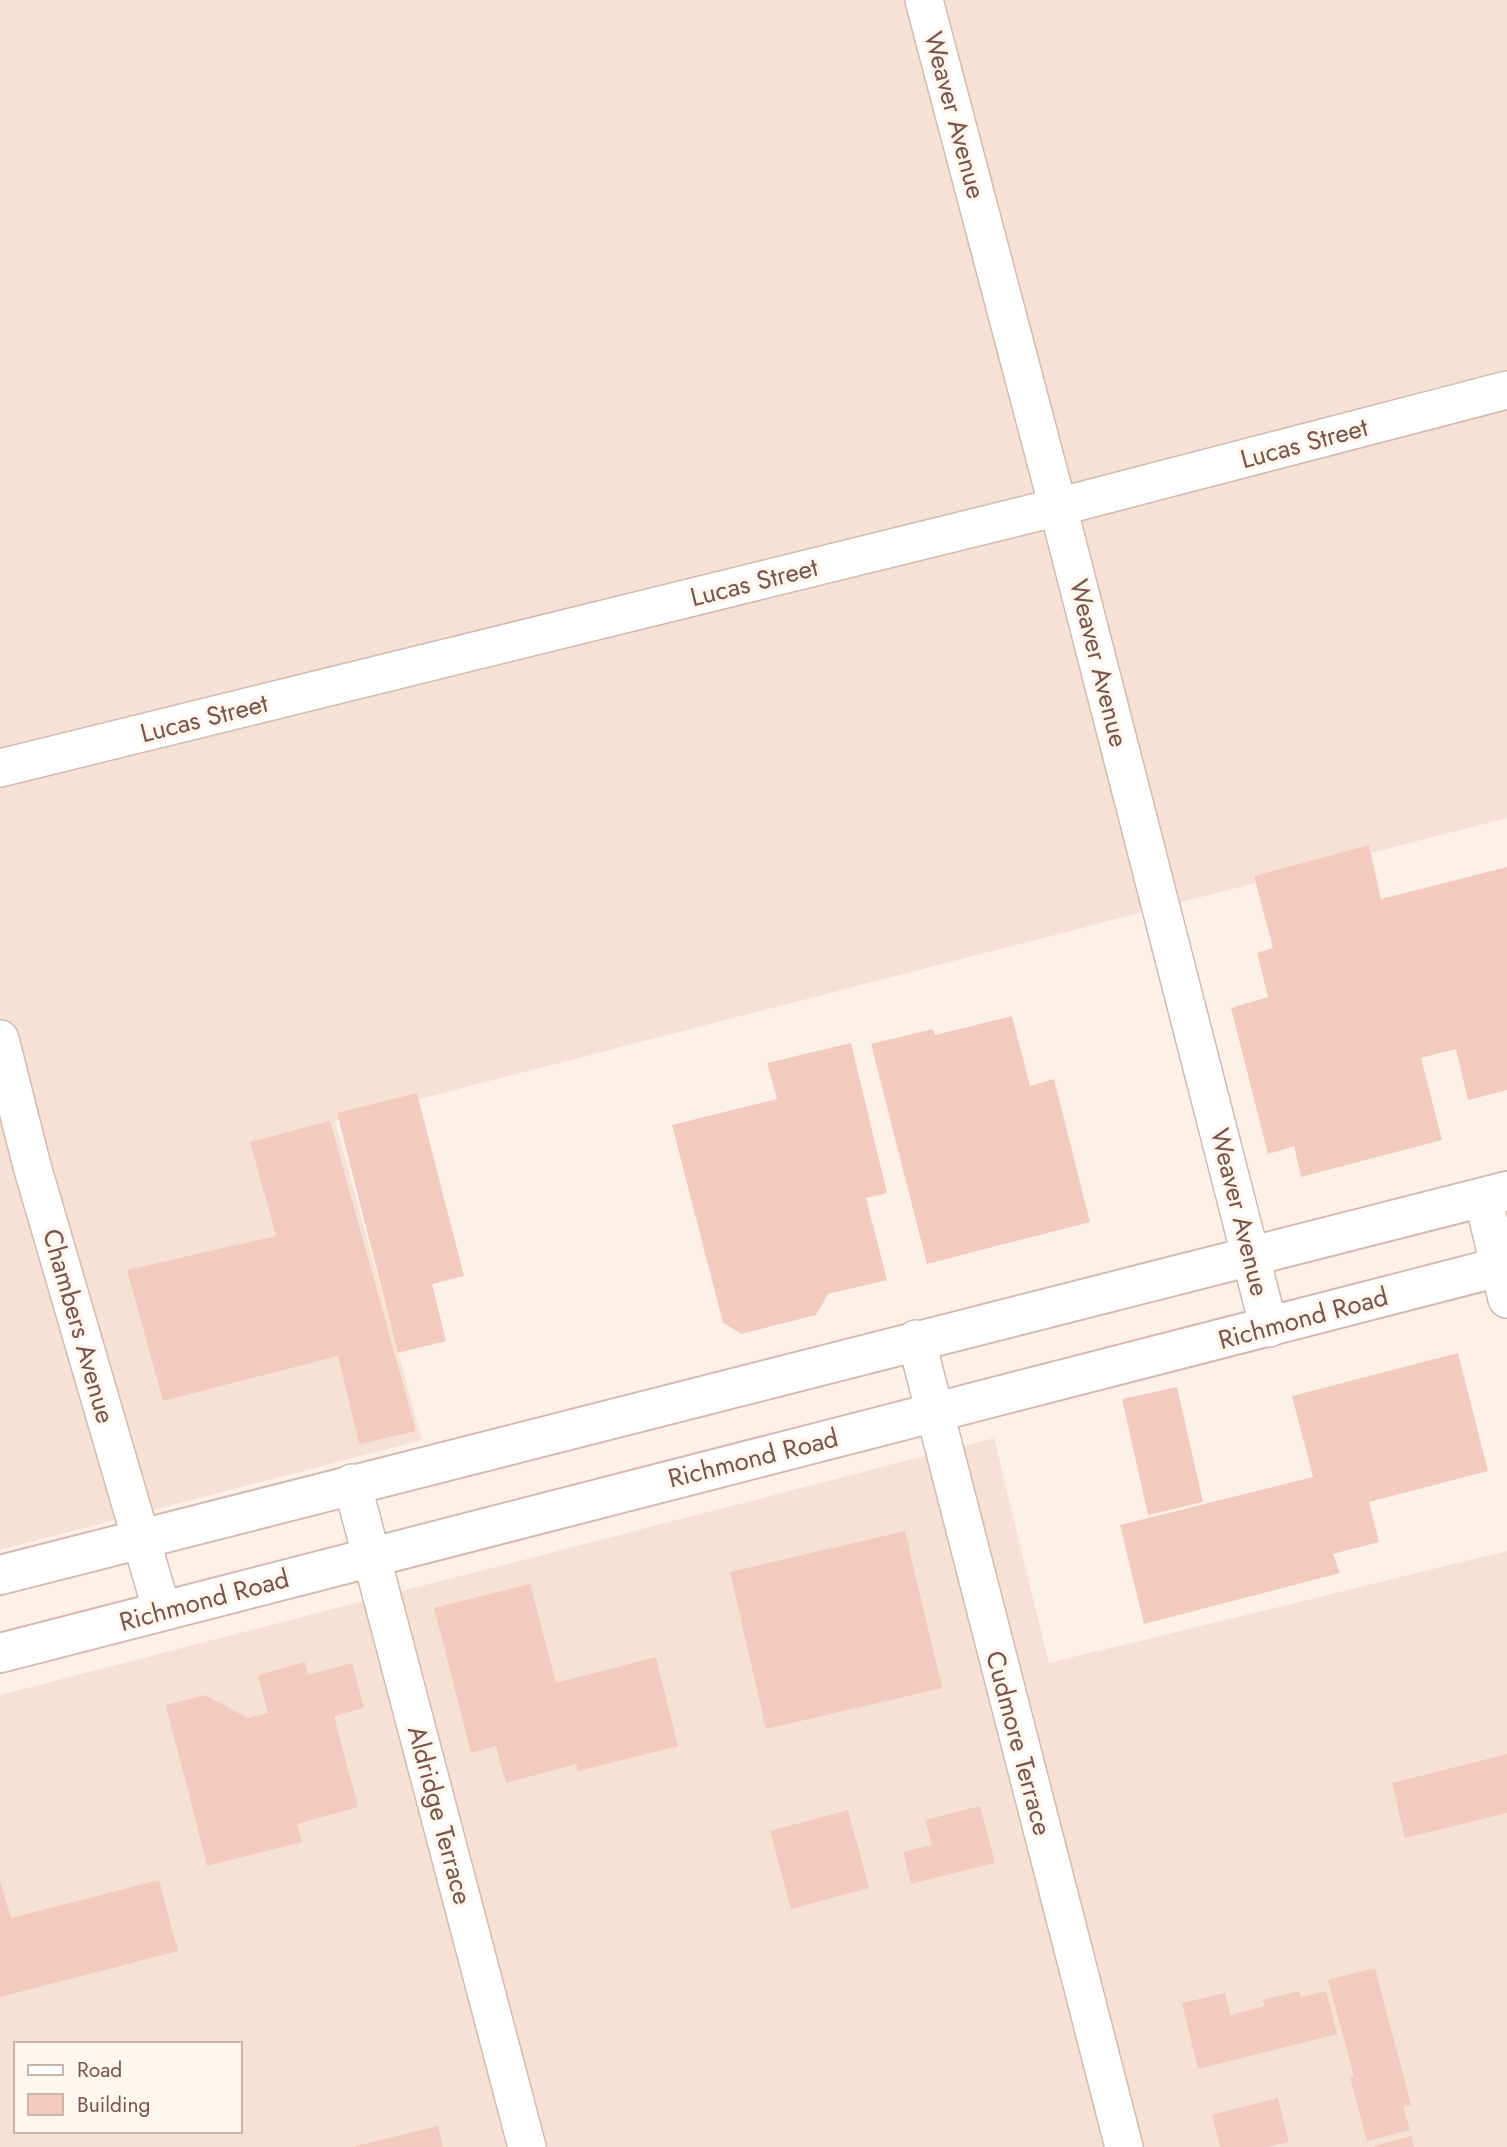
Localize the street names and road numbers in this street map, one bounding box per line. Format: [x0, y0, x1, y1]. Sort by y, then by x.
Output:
street label: Weaver Avenue [914, 27, 996, 203]
street label: Lucas Street [1236, 408, 1372, 478]
street label: Lucas Street [686, 548, 822, 616]
street label: Weaver Avenue [1060, 575, 1138, 751]
street label: Lucas Street [136, 684, 272, 752]
street label: Weaver Avenue [1201, 1124, 1279, 1300]
street label: Chambers Avenue [33, 1224, 125, 1428]
street label: Richmond Road [1214, 1277, 1392, 1359]
street label: Richmond Road [664, 1418, 842, 1498]
street label: Richmond Road [115, 1559, 293, 1641]
street label: Cudmore Terrace [976, 1647, 1062, 1839]
street label: Aldridge Terrace [398, 1721, 482, 1909]

